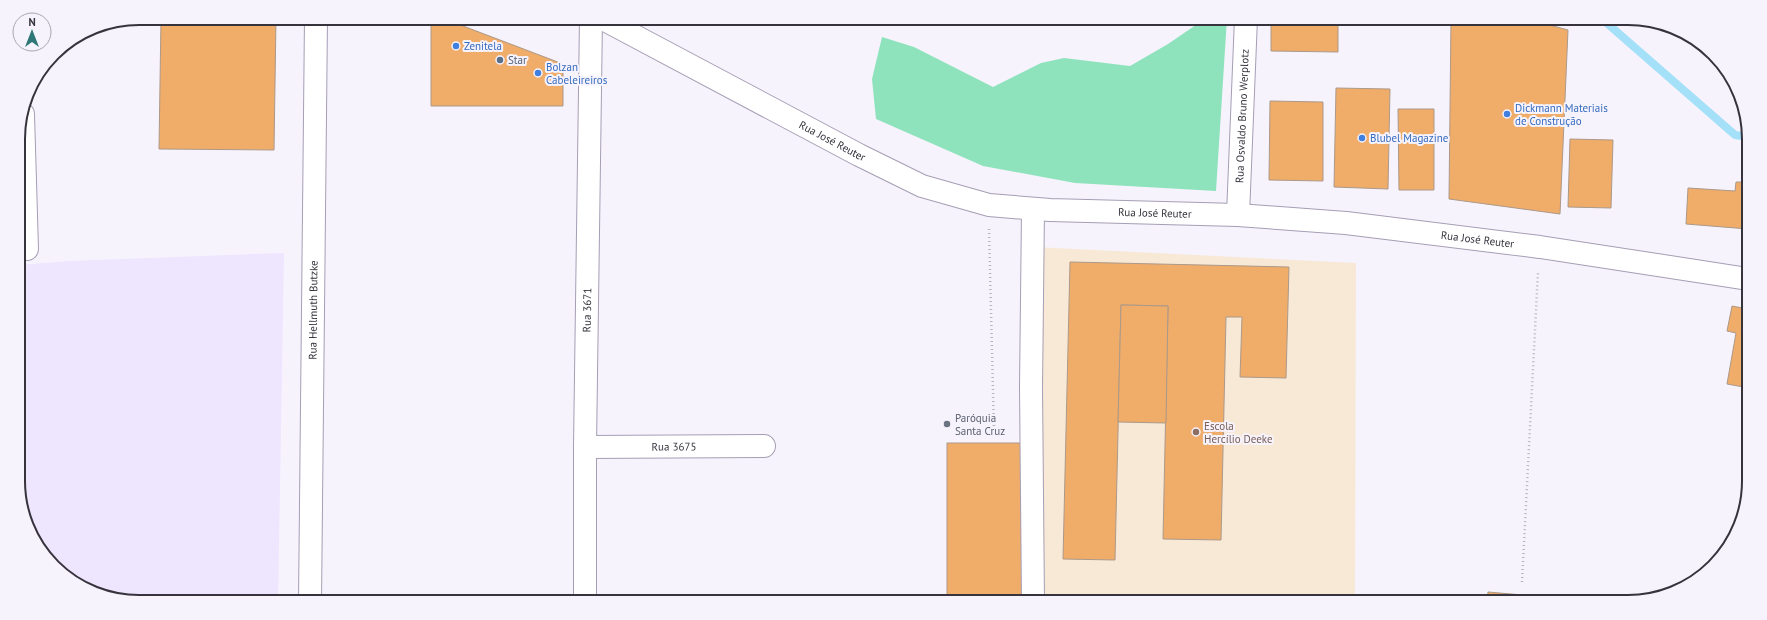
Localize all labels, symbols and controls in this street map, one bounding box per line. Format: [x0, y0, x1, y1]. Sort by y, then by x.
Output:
north arrow [12, 12, 52, 52]
text: N [28, 15, 36, 29]
place label: Zenitela [464, 39, 502, 53]
marker: Zenitela [451, 41, 461, 51]
street label: Rua Osvaldo Bruno Werplotz [1232, 49, 1252, 183]
place label: Star [508, 53, 527, 67]
marker: Star [495, 55, 505, 65]
place label: Bolzan Cabeleireiros [546, 60, 608, 87]
marker: Bolzan Cabeleireiros [533, 68, 543, 78]
place label: Dickmann Materiais de Construção [1515, 101, 1608, 128]
marker: Dickmann Materiais de Construção [1502, 109, 1512, 119]
street label: Rua José Reuter [797, 117, 868, 164]
place label: Blubel Magazine [1370, 131, 1449, 145]
marker: Blubel Magazine [1357, 133, 1367, 143]
street label: Rua José Reuter [1118, 205, 1192, 221]
street label: Rua José Reuter [1440, 228, 1515, 251]
street label: Rua Hellmuth Butzke [305, 260, 321, 360]
street label: Rua 3671 [580, 288, 594, 332]
place label: Paróquia Santa Cruz [955, 411, 1005, 438]
marker: Paróquia Santa Cruz [942, 419, 952, 429]
place label: Escola Hercílio Deeke [1204, 419, 1273, 446]
marker: Escola Hercílio Deeke [1191, 427, 1201, 437]
street label: Rua 3675 [652, 439, 696, 454]

